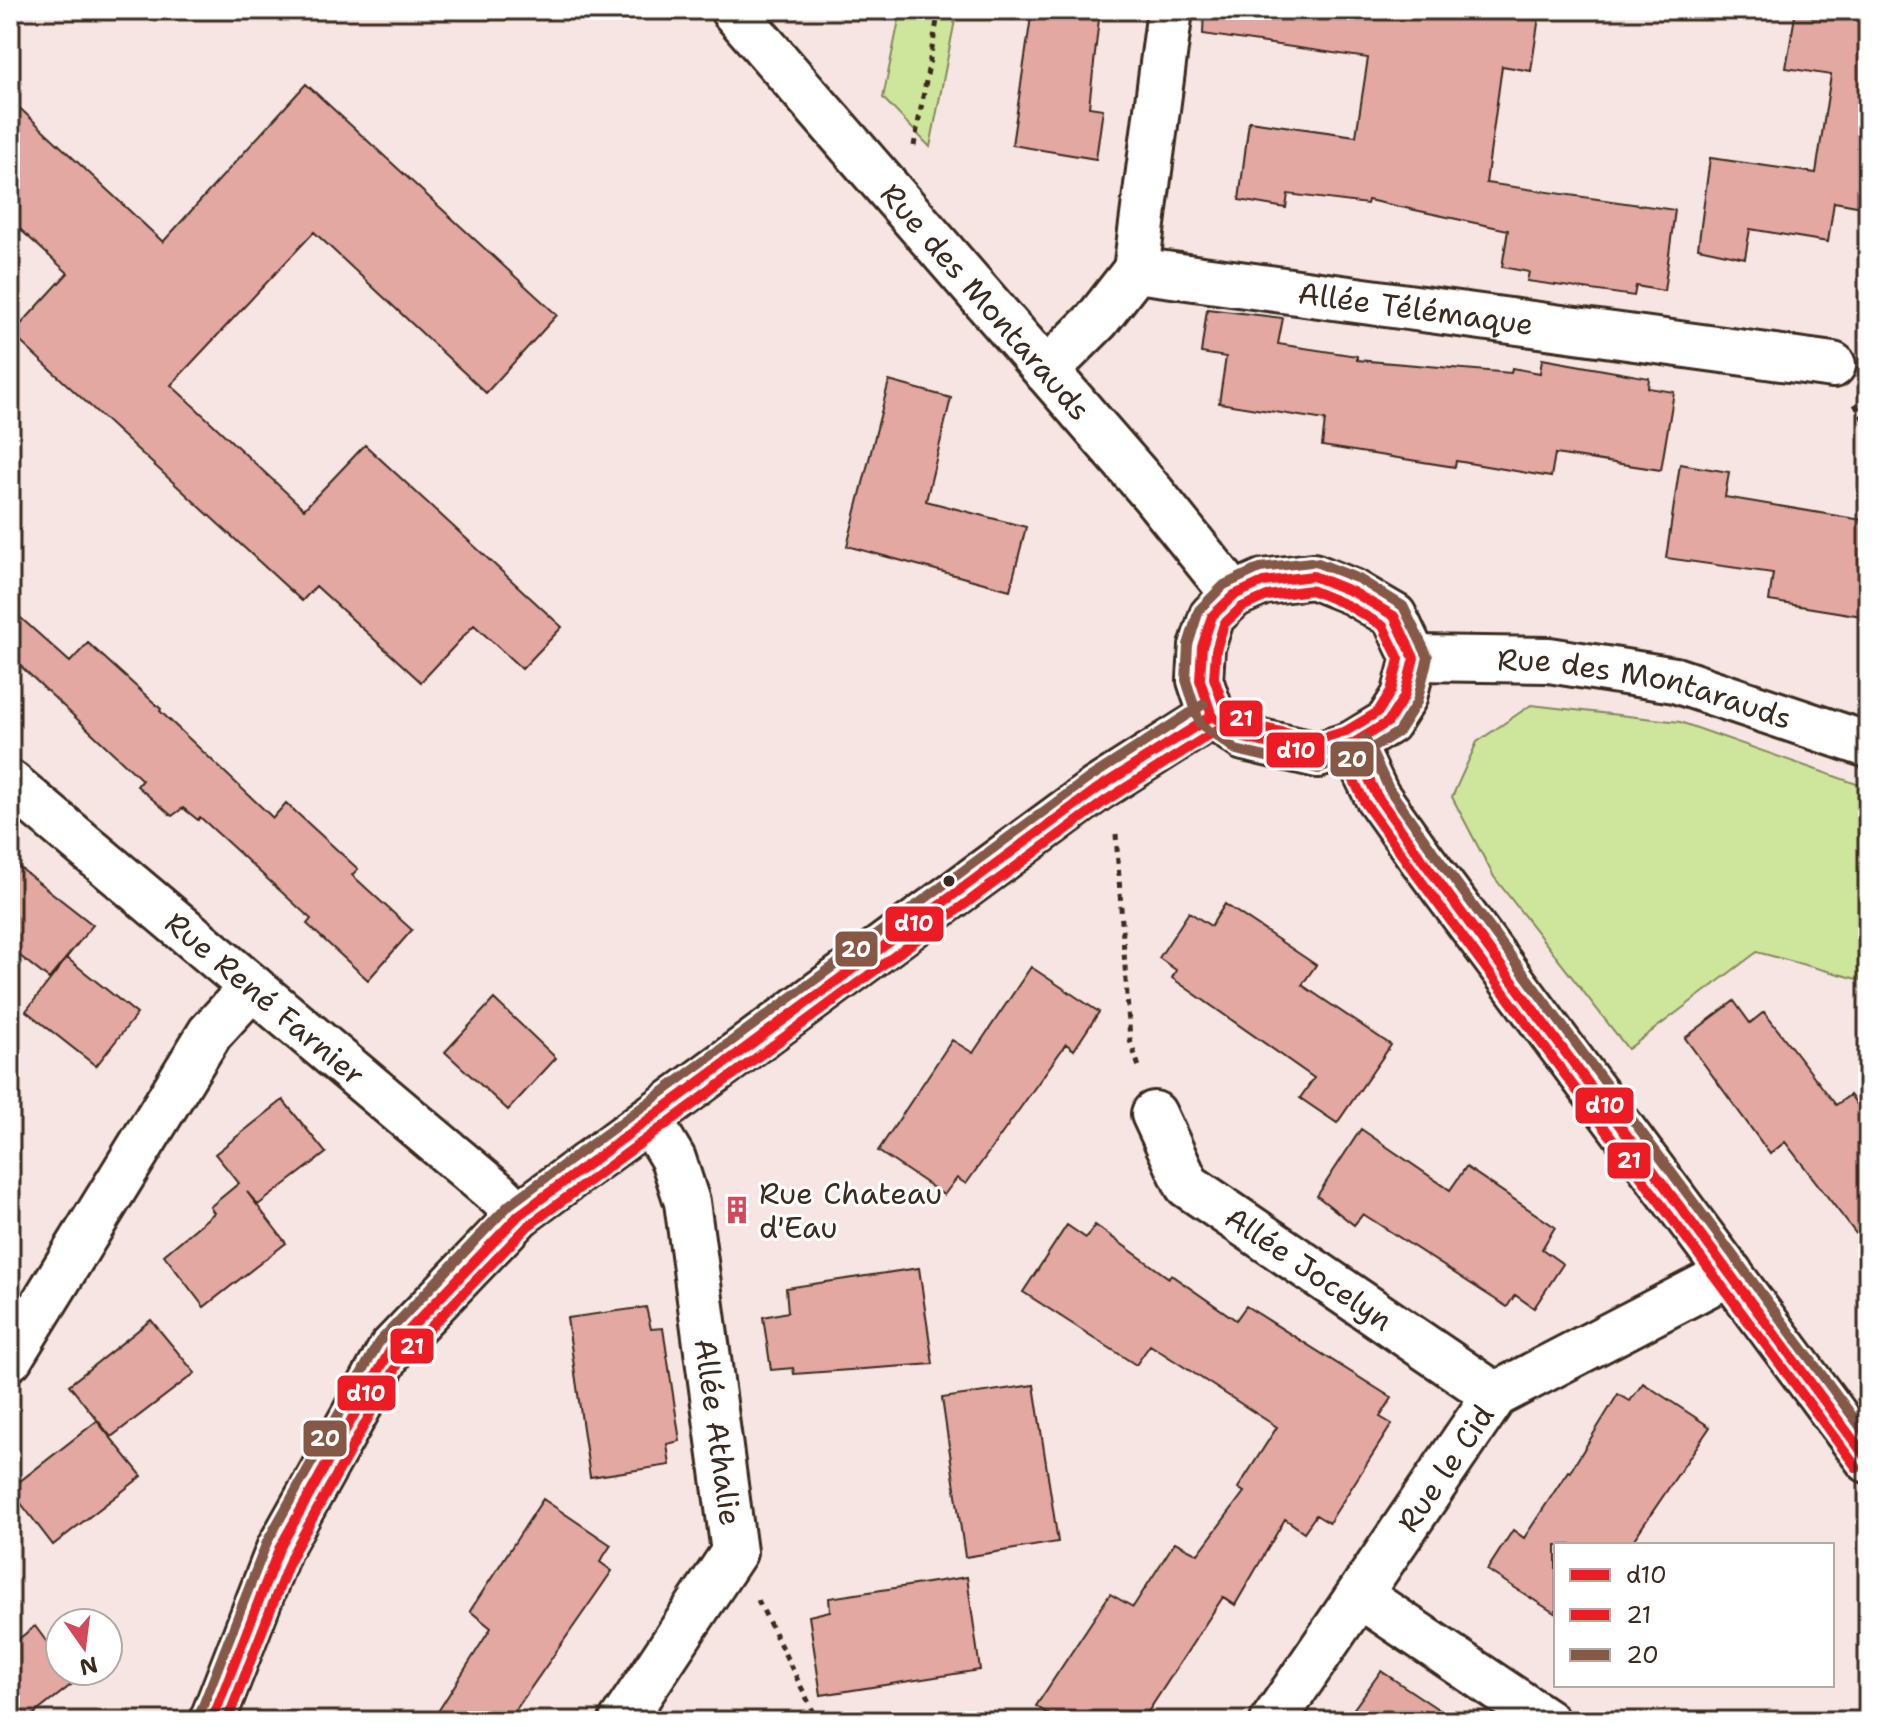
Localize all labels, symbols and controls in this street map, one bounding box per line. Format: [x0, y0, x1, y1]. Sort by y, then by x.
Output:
street label: Rue des Montarauds [872, 174, 1100, 429]
street label: Allée Télémaque [1296, 272, 1536, 344]
street label: Rue des Montarauds [1497, 639, 1797, 738]
line badge: 21 [1218, 699, 1264, 738]
text: 21 [1229, 704, 1253, 733]
line badge: d10 [1265, 731, 1326, 769]
text: d10 [1276, 736, 1316, 765]
line badge: 20 [1329, 740, 1375, 778]
text: 20 [1337, 745, 1367, 774]
unlabelled marker [941, 873, 957, 889]
street label: Rue René Farnier [157, 902, 374, 1094]
line badge: d10 [884, 905, 945, 943]
text: d10 [894, 909, 934, 938]
line badge: 20 [834, 930, 879, 968]
text: 20 [841, 935, 871, 964]
line badge: d10 [1574, 1086, 1635, 1125]
text: d10 [1585, 1091, 1625, 1120]
line badge: 21 [1606, 1141, 1652, 1180]
text: 21 [1617, 1146, 1641, 1175]
place label: Rue Chateau d'Eau [759, 1173, 942, 1248]
building icon: Rue Chateau d'Eau [722, 1195, 752, 1225]
street label: Allée Jocelyn [1217, 1196, 1401, 1340]
line badge: 21 [389, 1327, 435, 1365]
text: 21 [400, 1332, 424, 1361]
street label: Allée Athalie [685, 1336, 751, 1528]
line badge: d10 [336, 1374, 397, 1412]
text: d10 [346, 1379, 386, 1408]
street label: Rue le Cid [1387, 1396, 1503, 1540]
line badge: 20 [302, 1419, 348, 1458]
text: 20 [310, 1424, 340, 1453]
legend [1554, 1543, 1834, 1687]
text: d10 [1626, 1559, 1667, 1591]
text: 21 [1626, 1599, 1652, 1631]
north arrow [44, 1607, 124, 1687]
text: 20 [1626, 1639, 1659, 1671]
text: N [77, 1650, 101, 1682]

